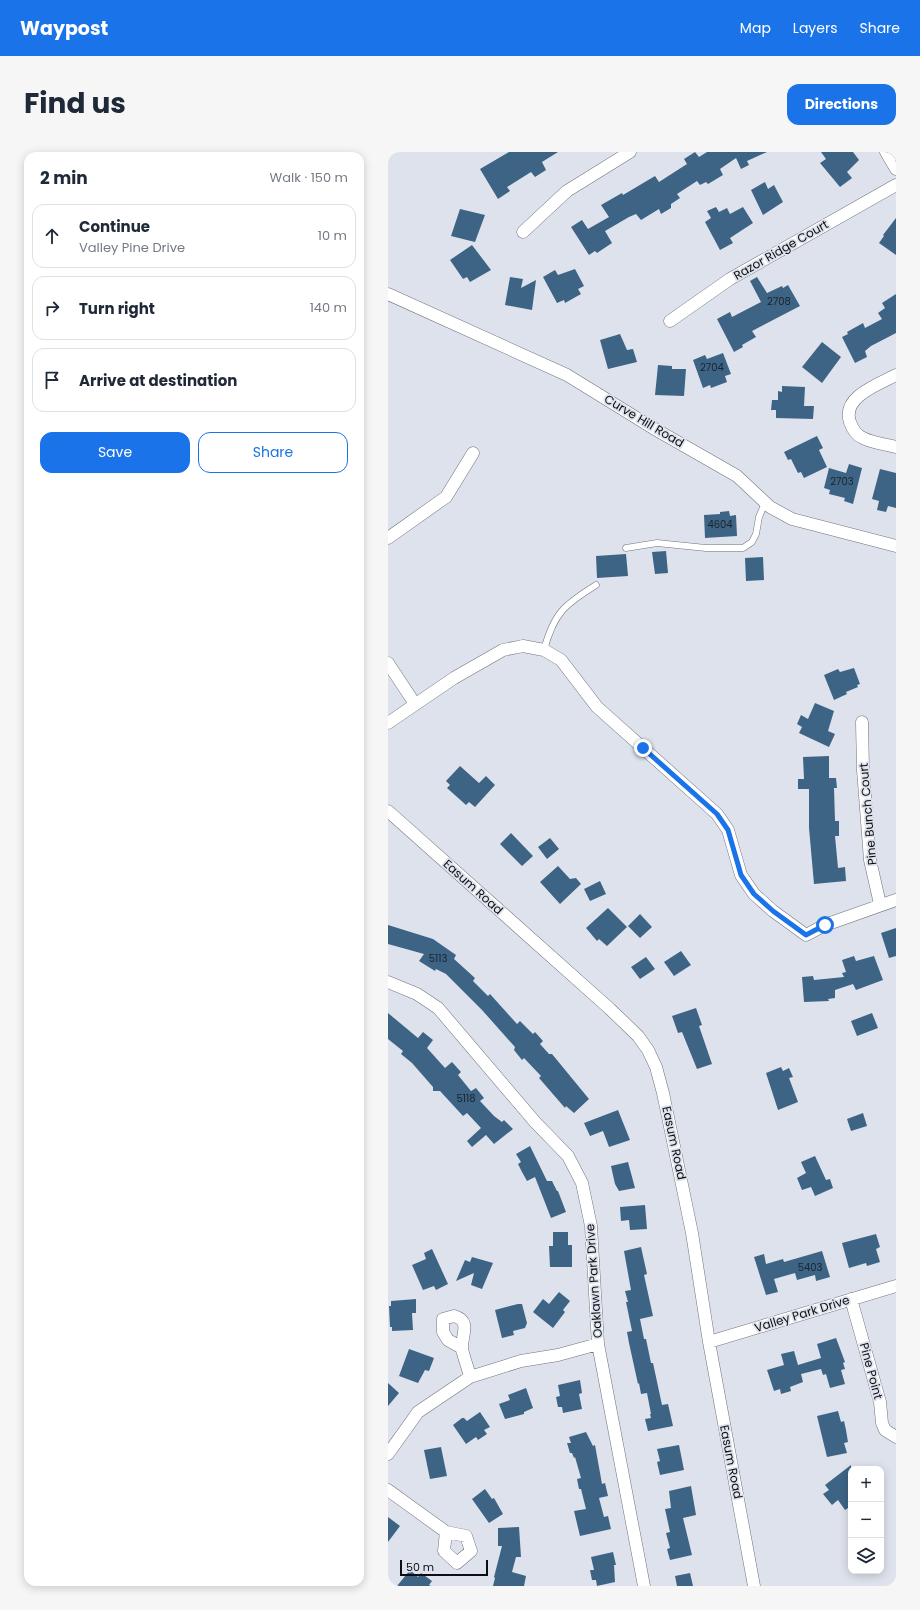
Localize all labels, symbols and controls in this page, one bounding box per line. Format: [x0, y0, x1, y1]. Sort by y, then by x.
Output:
text: Waypost [20, 15, 108, 42]
text: Map [740, 18, 771, 38]
text: Layers [793, 18, 837, 38]
text: Share [859, 18, 900, 38]
text: Find us [24, 84, 126, 123]
button: Directions [787, 84, 896, 125]
text: 2 min [40, 166, 88, 190]
text: Walk · 150 m [270, 168, 348, 187]
street label: Razor Ridge Court [730, 215, 831, 284]
text: Continue [79, 216, 150, 237]
icon: ahead [41, 225, 63, 247]
text: 10 m [318, 226, 347, 245]
text: Valley Pine Drive [79, 238, 185, 257]
house number: 2708 [767, 294, 791, 309]
icon: right [41, 297, 63, 319]
text: Turn right [79, 298, 155, 319]
text: 140 m [310, 298, 347, 317]
house number: 2704 [700, 360, 724, 375]
icon: arrive [41, 369, 63, 391]
text: Arrive at destination [79, 370, 237, 391]
street label: Curve Hill Road [601, 390, 687, 451]
button: Save [40, 432, 190, 473]
button: Share [198, 432, 348, 473]
house number: 2703 [830, 474, 854, 489]
house number: 4604 [707, 517, 733, 532]
route end [634, 739, 652, 757]
street label: Pine Bunch Court [855, 762, 880, 866]
street label: Easum Road [440, 855, 507, 918]
route start [816, 916, 834, 934]
house number: 5113 [429, 951, 447, 966]
house number: 5118 [457, 1091, 476, 1106]
street label: Easum Road [658, 1104, 691, 1181]
street label: Oaklawn Park Drive [581, 1223, 606, 1339]
house number: 5403 [798, 1260, 822, 1275]
street label: Valley Park Drive [752, 1291, 851, 1336]
street label: Pine Point [856, 1341, 887, 1401]
street label: Easum Road [716, 1423, 747, 1500]
map controls [848, 1466, 884, 1574]
button: + [848, 1466, 884, 1502]
button: − [848, 1502, 884, 1538]
button: layers [848, 1538, 884, 1574]
scale bar [400, 1558, 488, 1577]
text: 50 m [406, 1559, 434, 1575]

